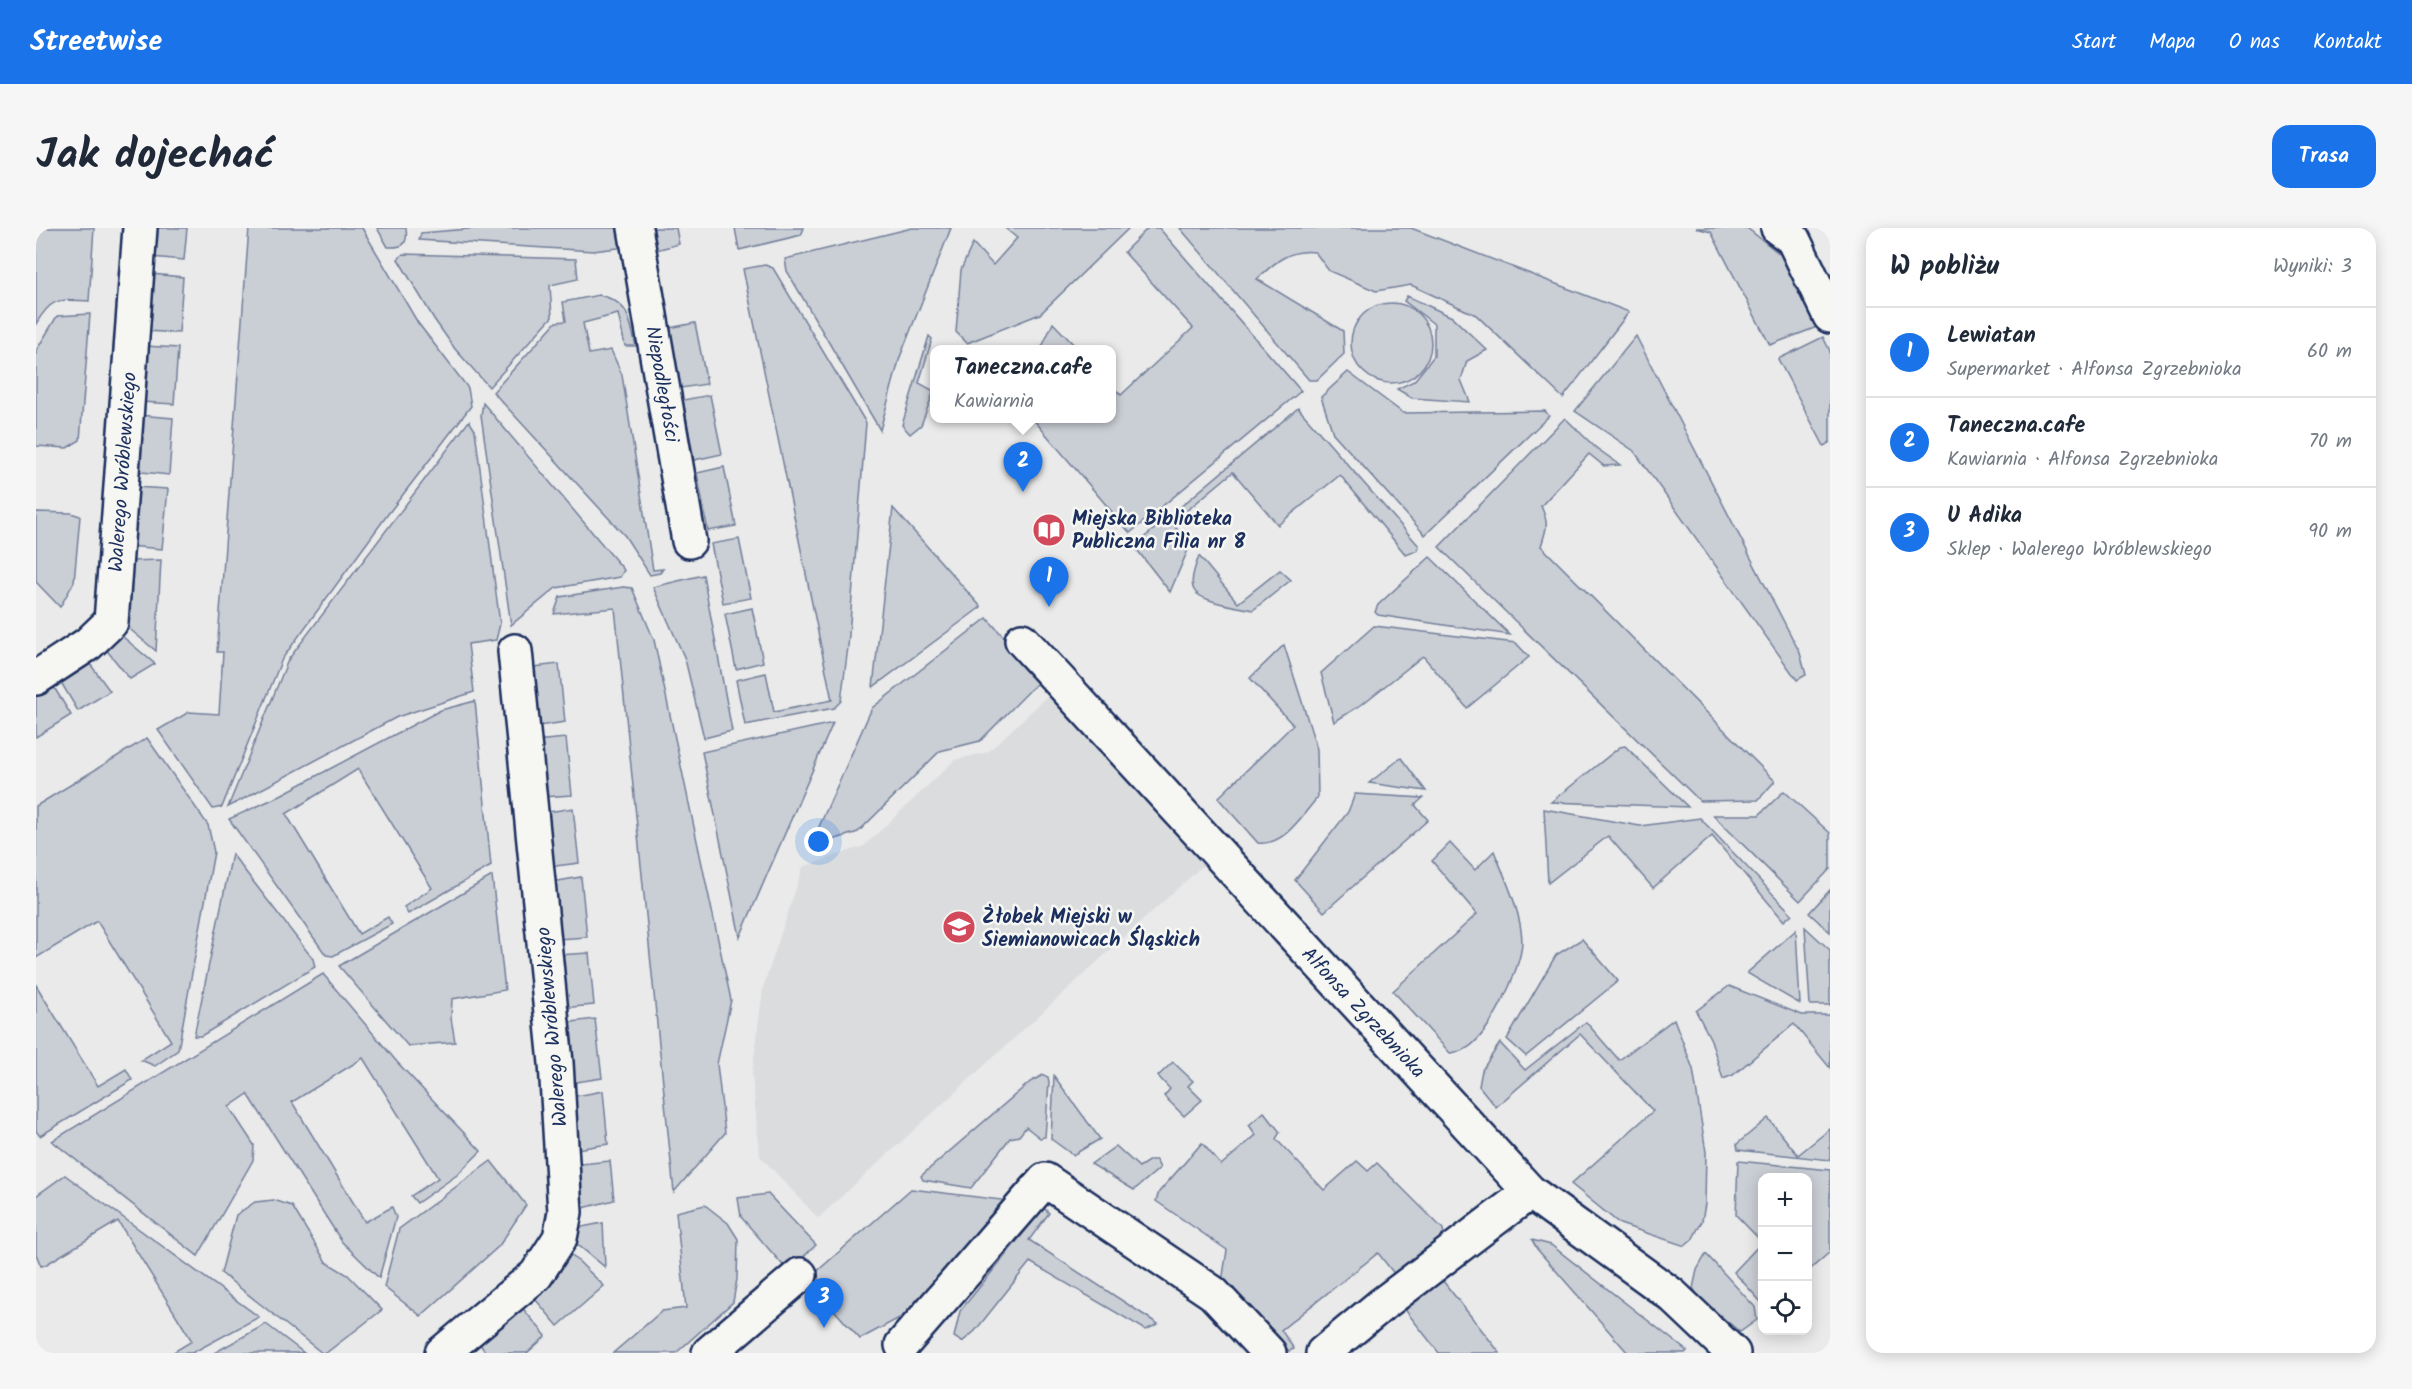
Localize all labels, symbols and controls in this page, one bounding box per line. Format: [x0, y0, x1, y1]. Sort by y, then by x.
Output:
text: Streetwise [30, 20, 162, 65]
text: Start [2072, 26, 2116, 59]
text: Mapa [2149, 26, 2196, 59]
text: O nas [2229, 26, 2280, 59]
text: Kontakt [2313, 26, 2382, 59]
text: Jak dojechać [36, 123, 274, 190]
button: Trasa [2272, 125, 2376, 188]
text: W pobliżu [1890, 246, 1999, 288]
text: Wyniki: 3 [2273, 251, 2352, 283]
text: Lewiatan [1947, 319, 2036, 354]
street label: Niepodległości [635, 324, 687, 446]
text: 1 [1906, 336, 1913, 368]
text: 60 m [2307, 336, 2352, 368]
popup [930, 345, 1116, 423]
text: Taneczna.cafe [954, 351, 1092, 386]
text: Supermarket · Alfonsa Zgrzebnioka [1947, 354, 2242, 386]
street label: Walerego Wróblewskiego [101, 371, 147, 573]
text: Kawiarnia [954, 386, 1034, 418]
text: Taneczna.cafe [1947, 409, 2085, 444]
text: 2 [1904, 426, 1915, 458]
text: 70 m [2309, 426, 2352, 458]
pin: 2 [1004, 442, 1042, 492]
text: Kawiarnia · Alfonsa Zgrzebnioka [1947, 444, 2218, 476]
text: U Adika [1947, 499, 2022, 534]
place label: Miejska Biblioteka Publiczna Filia nr 8 [1072, 504, 1245, 559]
library icon: Miejska Biblioteka Publiczna Filia nr 8 [1031, 512, 1067, 548]
text: 3 [1904, 516, 1915, 548]
text: 90 m [2308, 516, 2352, 548]
text: Sklep · Walerego Wróblewskiego [1947, 534, 2212, 566]
pin: 1 [1030, 558, 1068, 607]
your location [804, 827, 833, 856]
place label: Żłobek Miejski w Siemianowicach Śląskich [982, 902, 1200, 957]
school or university icon: Żłobek Miejski w Siemianowicach Śląskich [941, 909, 977, 945]
street label: Walerego Wróblewskiego [528, 926, 578, 1128]
street label: Alfonsa Zgrzebnioka [1293, 940, 1432, 1087]
map controls [1758, 1173, 1812, 1335]
button: + [1758, 1173, 1812, 1227]
button: − [1758, 1227, 1812, 1281]
pin: 3 [804, 1278, 844, 1328]
button: locate [1758, 1281, 1812, 1335]

